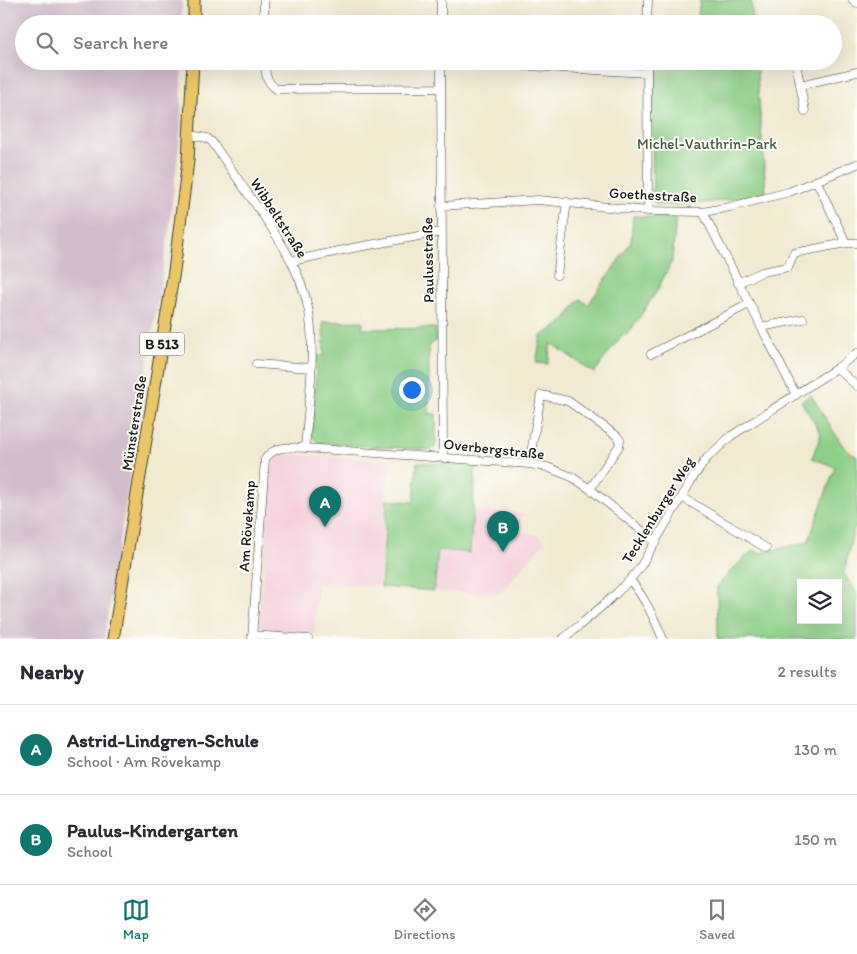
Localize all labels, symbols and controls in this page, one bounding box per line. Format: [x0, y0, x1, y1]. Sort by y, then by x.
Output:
search box [15, 15, 842, 70]
icon: search [33, 29, 61, 57]
text: Search here [73, 31, 168, 54]
park label: Michel-Vauthrin-Park [637, 135, 777, 153]
street label: Wibbeltstraße [246, 175, 312, 261]
street label: Goethestraße [609, 184, 697, 206]
street label: Paulusstraße [418, 217, 438, 303]
road number: B 513 [140, 332, 184, 356]
street label: Münsterstraße [118, 374, 150, 472]
your location [399, 377, 425, 403]
street label: Overbergstraße [443, 435, 545, 463]
street label: Tecklenburger Weg [618, 453, 698, 567]
street label: Am Rövekamp [235, 480, 259, 572]
pin: A [309, 486, 341, 527]
pin: B [487, 511, 519, 552]
map controls [797, 579, 842, 624]
button: layers [797, 579, 842, 624]
text: Nearby [20, 659, 84, 684]
text: 2 results [777, 662, 837, 681]
text: Astrid-Lindgren-Schule [67, 729, 259, 752]
text: A [31, 740, 41, 759]
text: 130 m [794, 740, 837, 759]
text: School · Am Rövekamp [67, 752, 221, 771]
text: Paulus-Kindergarten [67, 819, 238, 842]
text: B [31, 830, 41, 849]
text: 150 m [794, 830, 837, 849]
text: School [67, 842, 113, 861]
tab: Map [122, 896, 150, 943]
tab: Directions [394, 896, 455, 943]
tab: Saved [699, 896, 735, 943]

